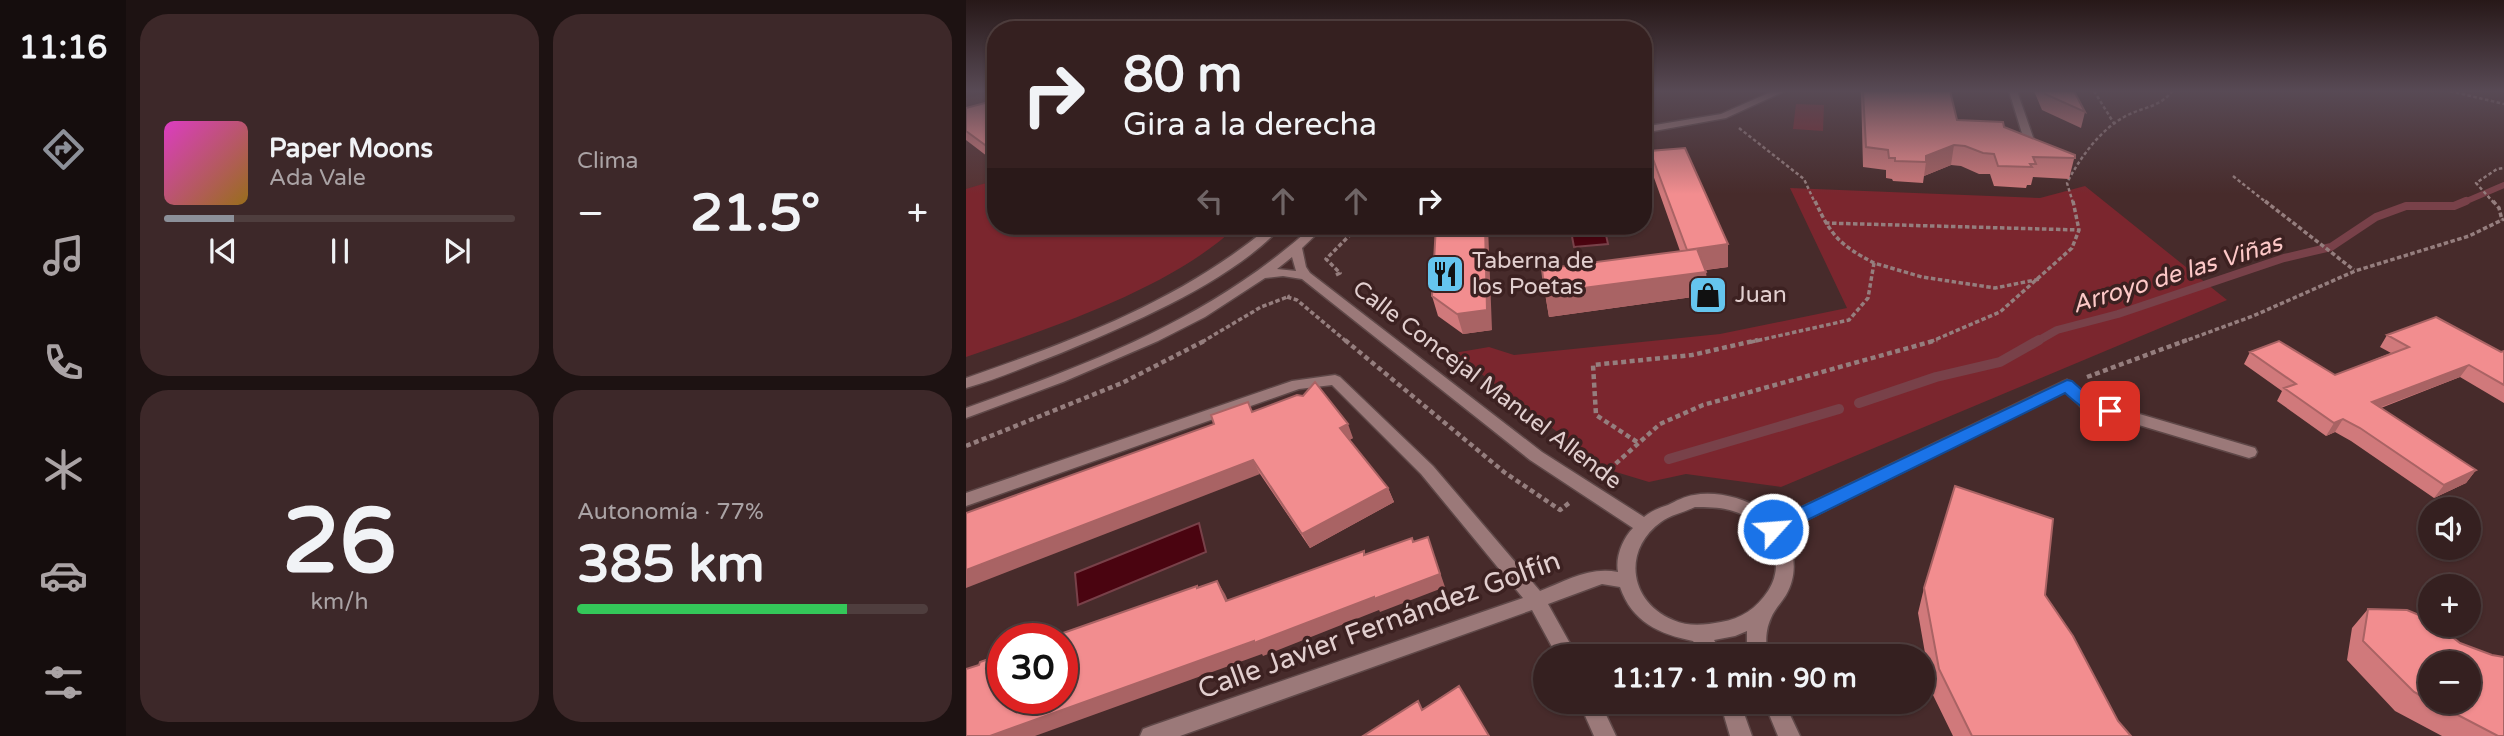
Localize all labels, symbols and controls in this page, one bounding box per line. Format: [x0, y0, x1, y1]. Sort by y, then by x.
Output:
text: 11:16 [19, 29, 107, 67]
text: 80 m [1123, 46, 1242, 105]
icon: right [1008, 49, 1099, 140]
text: Gira a la derecha [1123, 106, 1377, 144]
icon: directions [39, 125, 88, 174]
text: Paper Moons [269, 133, 433, 164]
text: Clima [577, 147, 638, 175]
text: Ada Vale [269, 164, 366, 192]
text: 21.5° [690, 182, 820, 245]
icon: left [1191, 182, 1229, 220]
icon: ahead [1264, 182, 1302, 220]
icon: ahead [1337, 182, 1375, 220]
icon: right [1410, 182, 1448, 220]
text: − [577, 191, 604, 237]
text: + [907, 191, 928, 237]
water label: Arroyo de las Viñas [2069, 228, 2287, 320]
icon: music [39, 231, 88, 280]
icon: previous [204, 232, 242, 270]
icon: pause [321, 232, 359, 270]
icon: next [438, 232, 476, 270]
place label: Taberna de los Poetas [1472, 247, 1594, 301]
restaurant icon: Taberna de los Poetas [1424, 253, 1466, 295]
shop icon: Juan [1687, 274, 1729, 316]
street label: Calle Concejal Manuel Allende [1347, 275, 1627, 495]
place label: Juan [1735, 281, 1787, 309]
icon: phone [39, 338, 88, 387]
pin [2080, 381, 2140, 441]
icon: arrive [2091, 392, 2129, 430]
icon: climate [39, 445, 88, 494]
text: 26 [282, 487, 397, 597]
position arrow [1736, 492, 1810, 566]
map controls [2418, 497, 2481, 714]
button: sound [2418, 497, 2481, 560]
text: Autonomía · 77% [577, 498, 764, 526]
text: 385 km [577, 533, 765, 596]
street label: Calle Javier Fernández Golfín [1193, 543, 1565, 707]
icon: car [39, 551, 88, 600]
button: + [2418, 574, 2481, 637]
text: km/h [311, 588, 368, 616]
speed limit sign: 30 [987, 623, 1078, 714]
button: − [2418, 651, 2481, 714]
icon: filters [39, 658, 88, 707]
text: 11:17 · 1 min · 90 m [1611, 663, 1857, 694]

